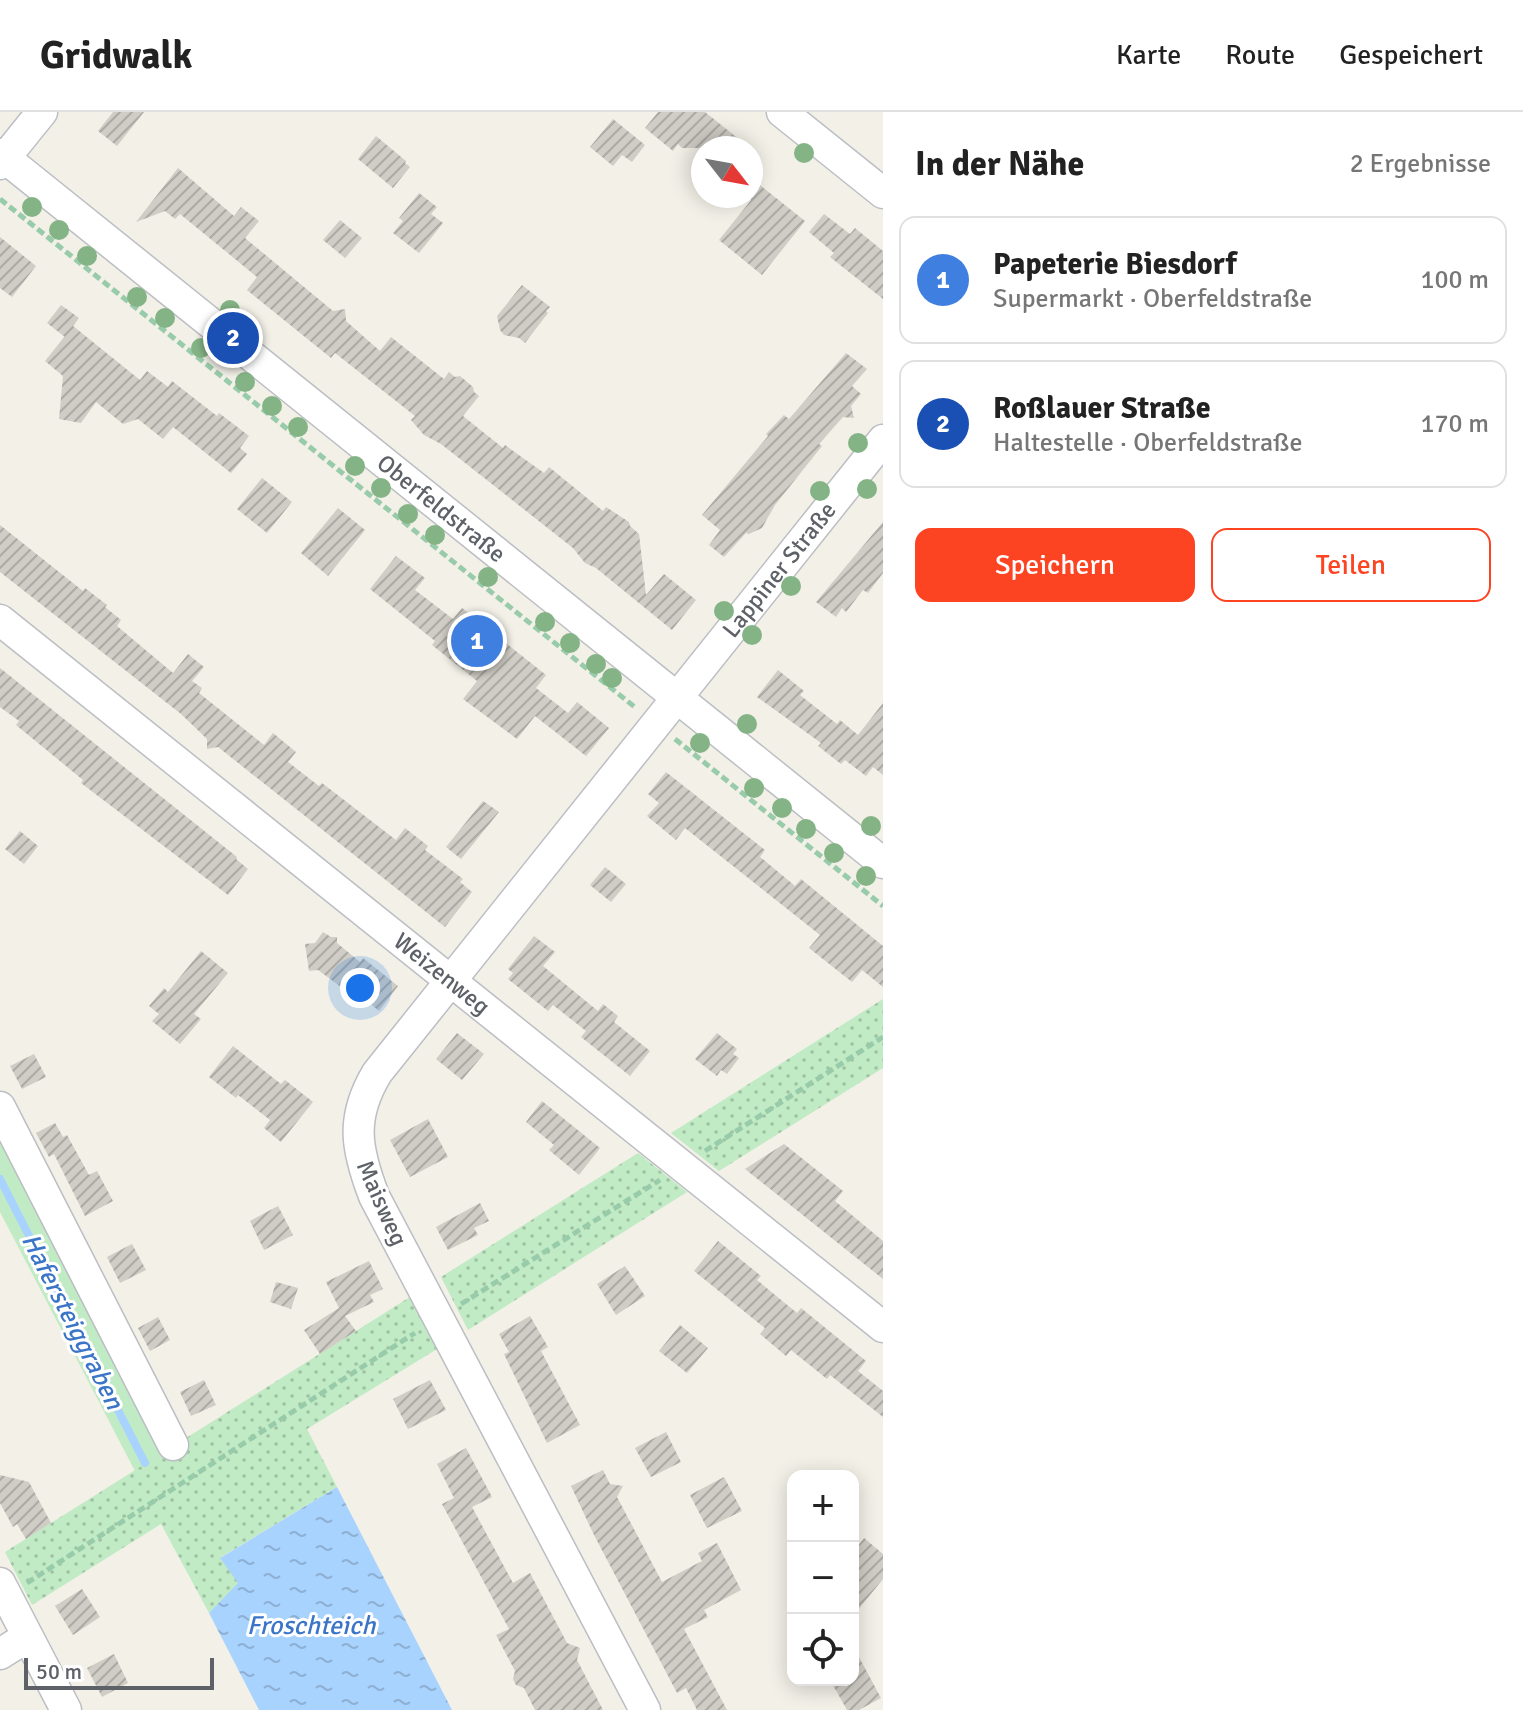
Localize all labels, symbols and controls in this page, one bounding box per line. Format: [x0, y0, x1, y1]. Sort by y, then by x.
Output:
text: Gridwalk [40, 32, 192, 79]
text: Karte [1116, 38, 1181, 72]
text: Route [1225, 38, 1295, 72]
text: Gespeichert [1339, 38, 1483, 72]
north arrow [691, 136, 763, 208]
text: In der Nähe [915, 143, 1084, 185]
text: 2 Ergebnisse [1350, 148, 1491, 180]
text: Papeterie Biesdorf [993, 246, 1237, 283]
text: 1 [936, 264, 950, 296]
text: 100 m [1420, 264, 1489, 296]
text: Supermarkt · Oberfeldstraße [993, 283, 1312, 315]
pin: 2 [207, 308, 259, 368]
text: Roßlauer Straße [993, 390, 1211, 427]
text: 2 [936, 408, 950, 440]
text: 170 m [1420, 408, 1489, 440]
text: Haltestelle · Oberfeldstraße [993, 427, 1302, 459]
street label: Oberfeldstraße [371, 448, 512, 569]
street label: Lappiner Straße [716, 496, 843, 644]
button: Speichern [915, 528, 1195, 602]
button: Teilen [1211, 528, 1491, 602]
pin: 1 [451, 611, 503, 671]
street label: Weizenweg [388, 926, 496, 1021]
your location [340, 968, 380, 1008]
street label: Maisweg [350, 1156, 414, 1250]
water label: Hafersteiggraben [14, 1228, 131, 1415]
map controls [787, 1470, 859, 1686]
button: + [787, 1470, 859, 1542]
button: − [787, 1542, 859, 1614]
water label: Froschteich [247, 1610, 376, 1642]
button: locate [787, 1614, 859, 1686]
scale bar [24, 1654, 214, 1690]
text: 50 m [36, 1658, 82, 1685]

